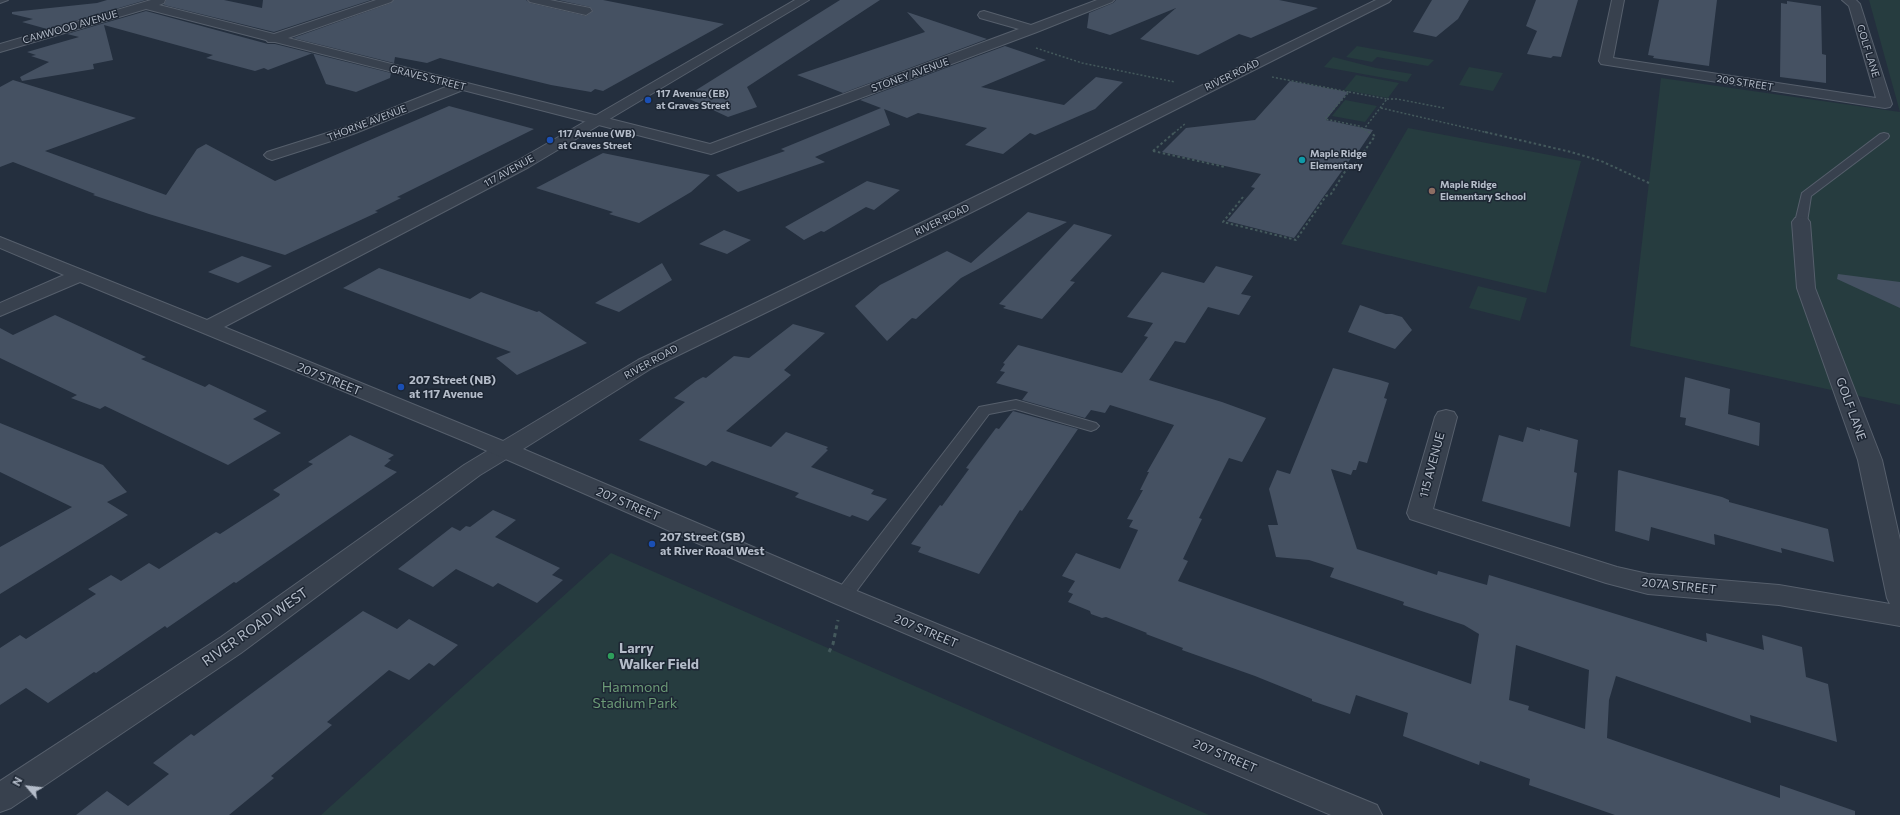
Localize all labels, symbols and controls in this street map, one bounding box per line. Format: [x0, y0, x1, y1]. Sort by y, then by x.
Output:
street label: CAMWOOD AVENUE [21, 8, 119, 46]
street label: GOLF LANE [1854, 23, 1882, 79]
street label: STONEY AVENUE [870, 55, 950, 95]
street label: RIVER ROAD [1203, 57, 1261, 93]
street label: GRAVES STREET [389, 63, 467, 93]
street label: 209 STREET [1716, 73, 1774, 93]
place label: 117 Avenue (EB) at Graves Street [656, 88, 730, 112]
marker: 117 Avenue (EB) at Graves Street [643, 95, 653, 105]
street label: THORNE AVENUE [326, 102, 408, 144]
place label: 117 Avenue (WB) at Graves Street [558, 128, 635, 152]
marker: 117 Avenue (WB) at Graves Street [545, 135, 555, 145]
place label: Maple Ridge Elementary [1310, 148, 1367, 172]
street label: 117 AVENUE [482, 152, 536, 190]
marker: Maple Ridge Elementary [1297, 155, 1307, 165]
place label: Maple Ridge Elementary School [1440, 179, 1526, 202]
marker: Maple Ridge Elementary School [1427, 186, 1437, 196]
street label: RIVER ROAD [913, 202, 971, 238]
street label: RIVER ROAD [622, 342, 680, 382]
street label: 207 STREET [295, 360, 363, 398]
place label: 207 Street (NB) at 117 Avenue [409, 373, 496, 401]
street label: GOLF LANE [1833, 376, 1869, 442]
marker: 207 Street (NB) at 117 Avenue [396, 382, 406, 392]
street label: 115 AVENUE [1416, 431, 1448, 499]
street label: 207 STREET [594, 484, 662, 524]
place label: 207 Street (SB) at River Road West [660, 530, 764, 558]
marker: 207 Street (SB) at River Road West [647, 539, 657, 549]
street label: 207A STREET [1641, 575, 1717, 597]
street label: RIVER ROAD WEST [199, 584, 311, 670]
street label: 207 STREET [892, 611, 960, 651]
place label: Larry Walker Field [619, 640, 699, 672]
marker: Larry Walker Field [606, 651, 616, 661]
park label: Hammond Stadium Park [593, 679, 677, 712]
street label: 207 STREET [1191, 736, 1259, 776]
north arrow [8, 767, 48, 807]
text: N [9, 774, 25, 788]

